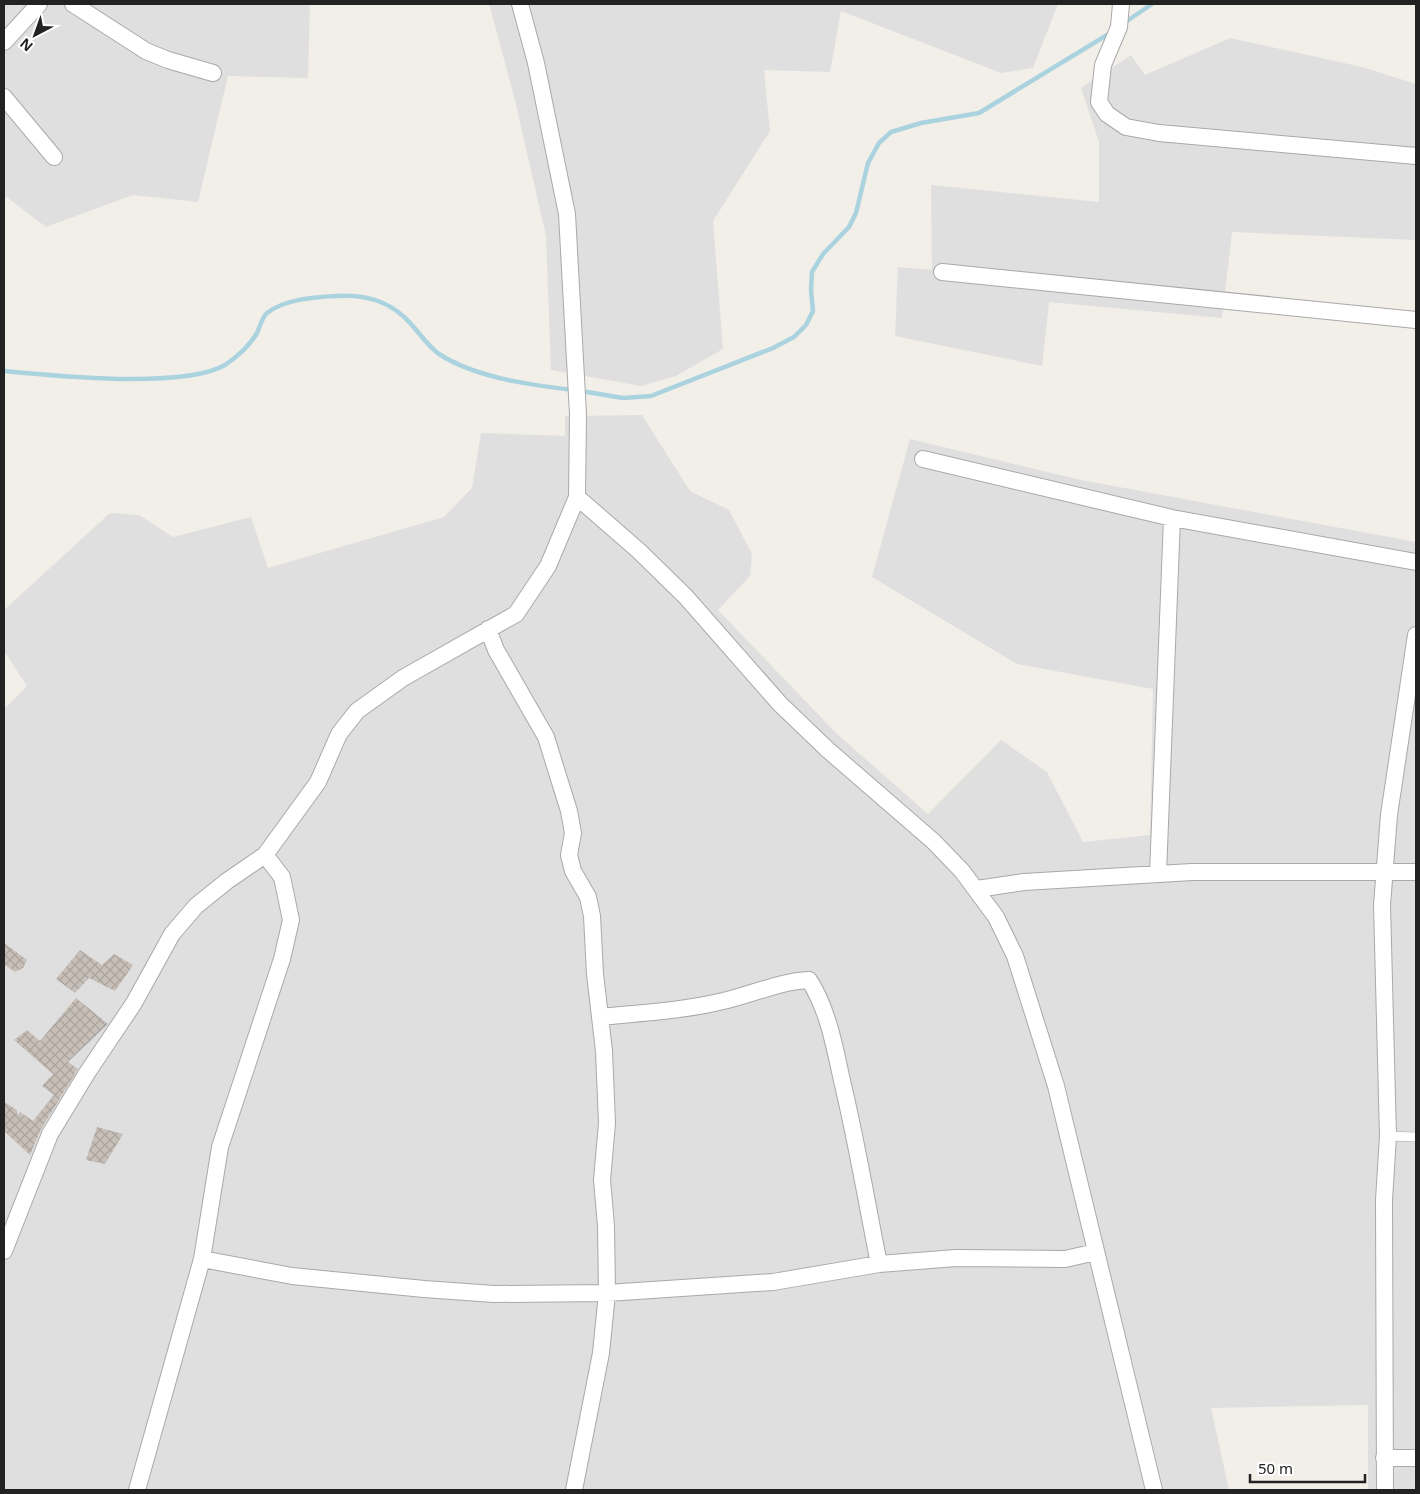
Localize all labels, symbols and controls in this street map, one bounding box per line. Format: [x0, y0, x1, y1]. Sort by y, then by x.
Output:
north arrow [10, 10, 60, 60]
text: N [16, 34, 37, 56]
scale bar [1250, 1452, 1365, 1484]
text: 50 m [1258, 1458, 1293, 1478]

